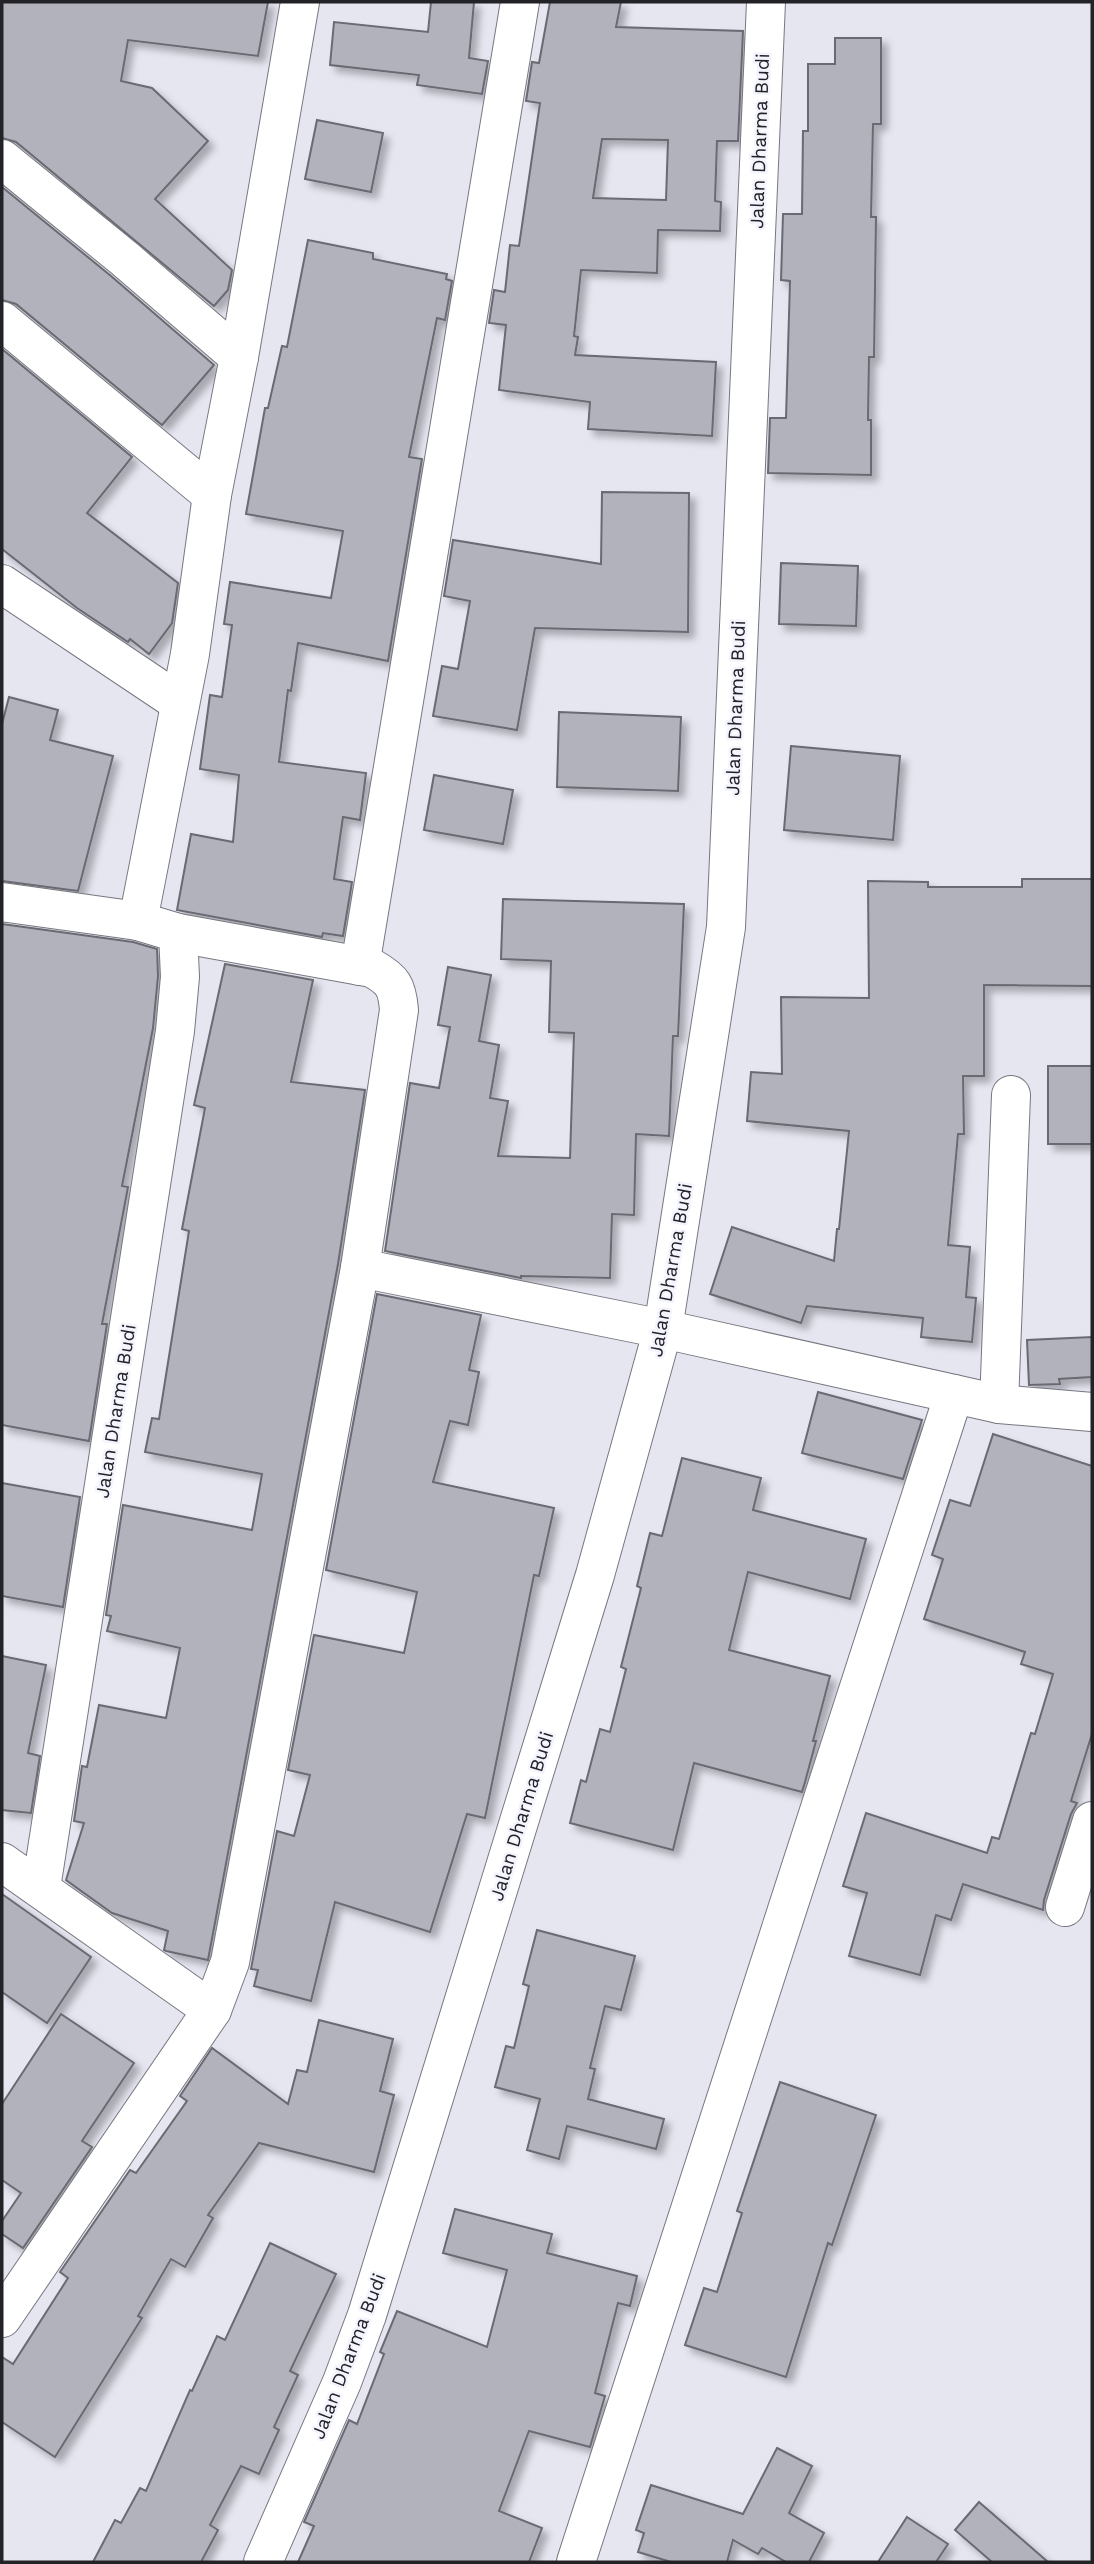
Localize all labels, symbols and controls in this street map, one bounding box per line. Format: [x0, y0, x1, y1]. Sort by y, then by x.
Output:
street label: Jalan Dharma Budi [745, 53, 774, 229]
street label: Jalan Dharma Budi [721, 620, 750, 796]
street label: Jalan Dharma Budi [644, 1181, 697, 1359]
street label: Jalan Dharma Budi [90, 1322, 141, 1500]
street label: Jalan Dharma Budi [485, 1729, 558, 1904]
street label: Jalan Dharma Budi [306, 2270, 391, 2442]

